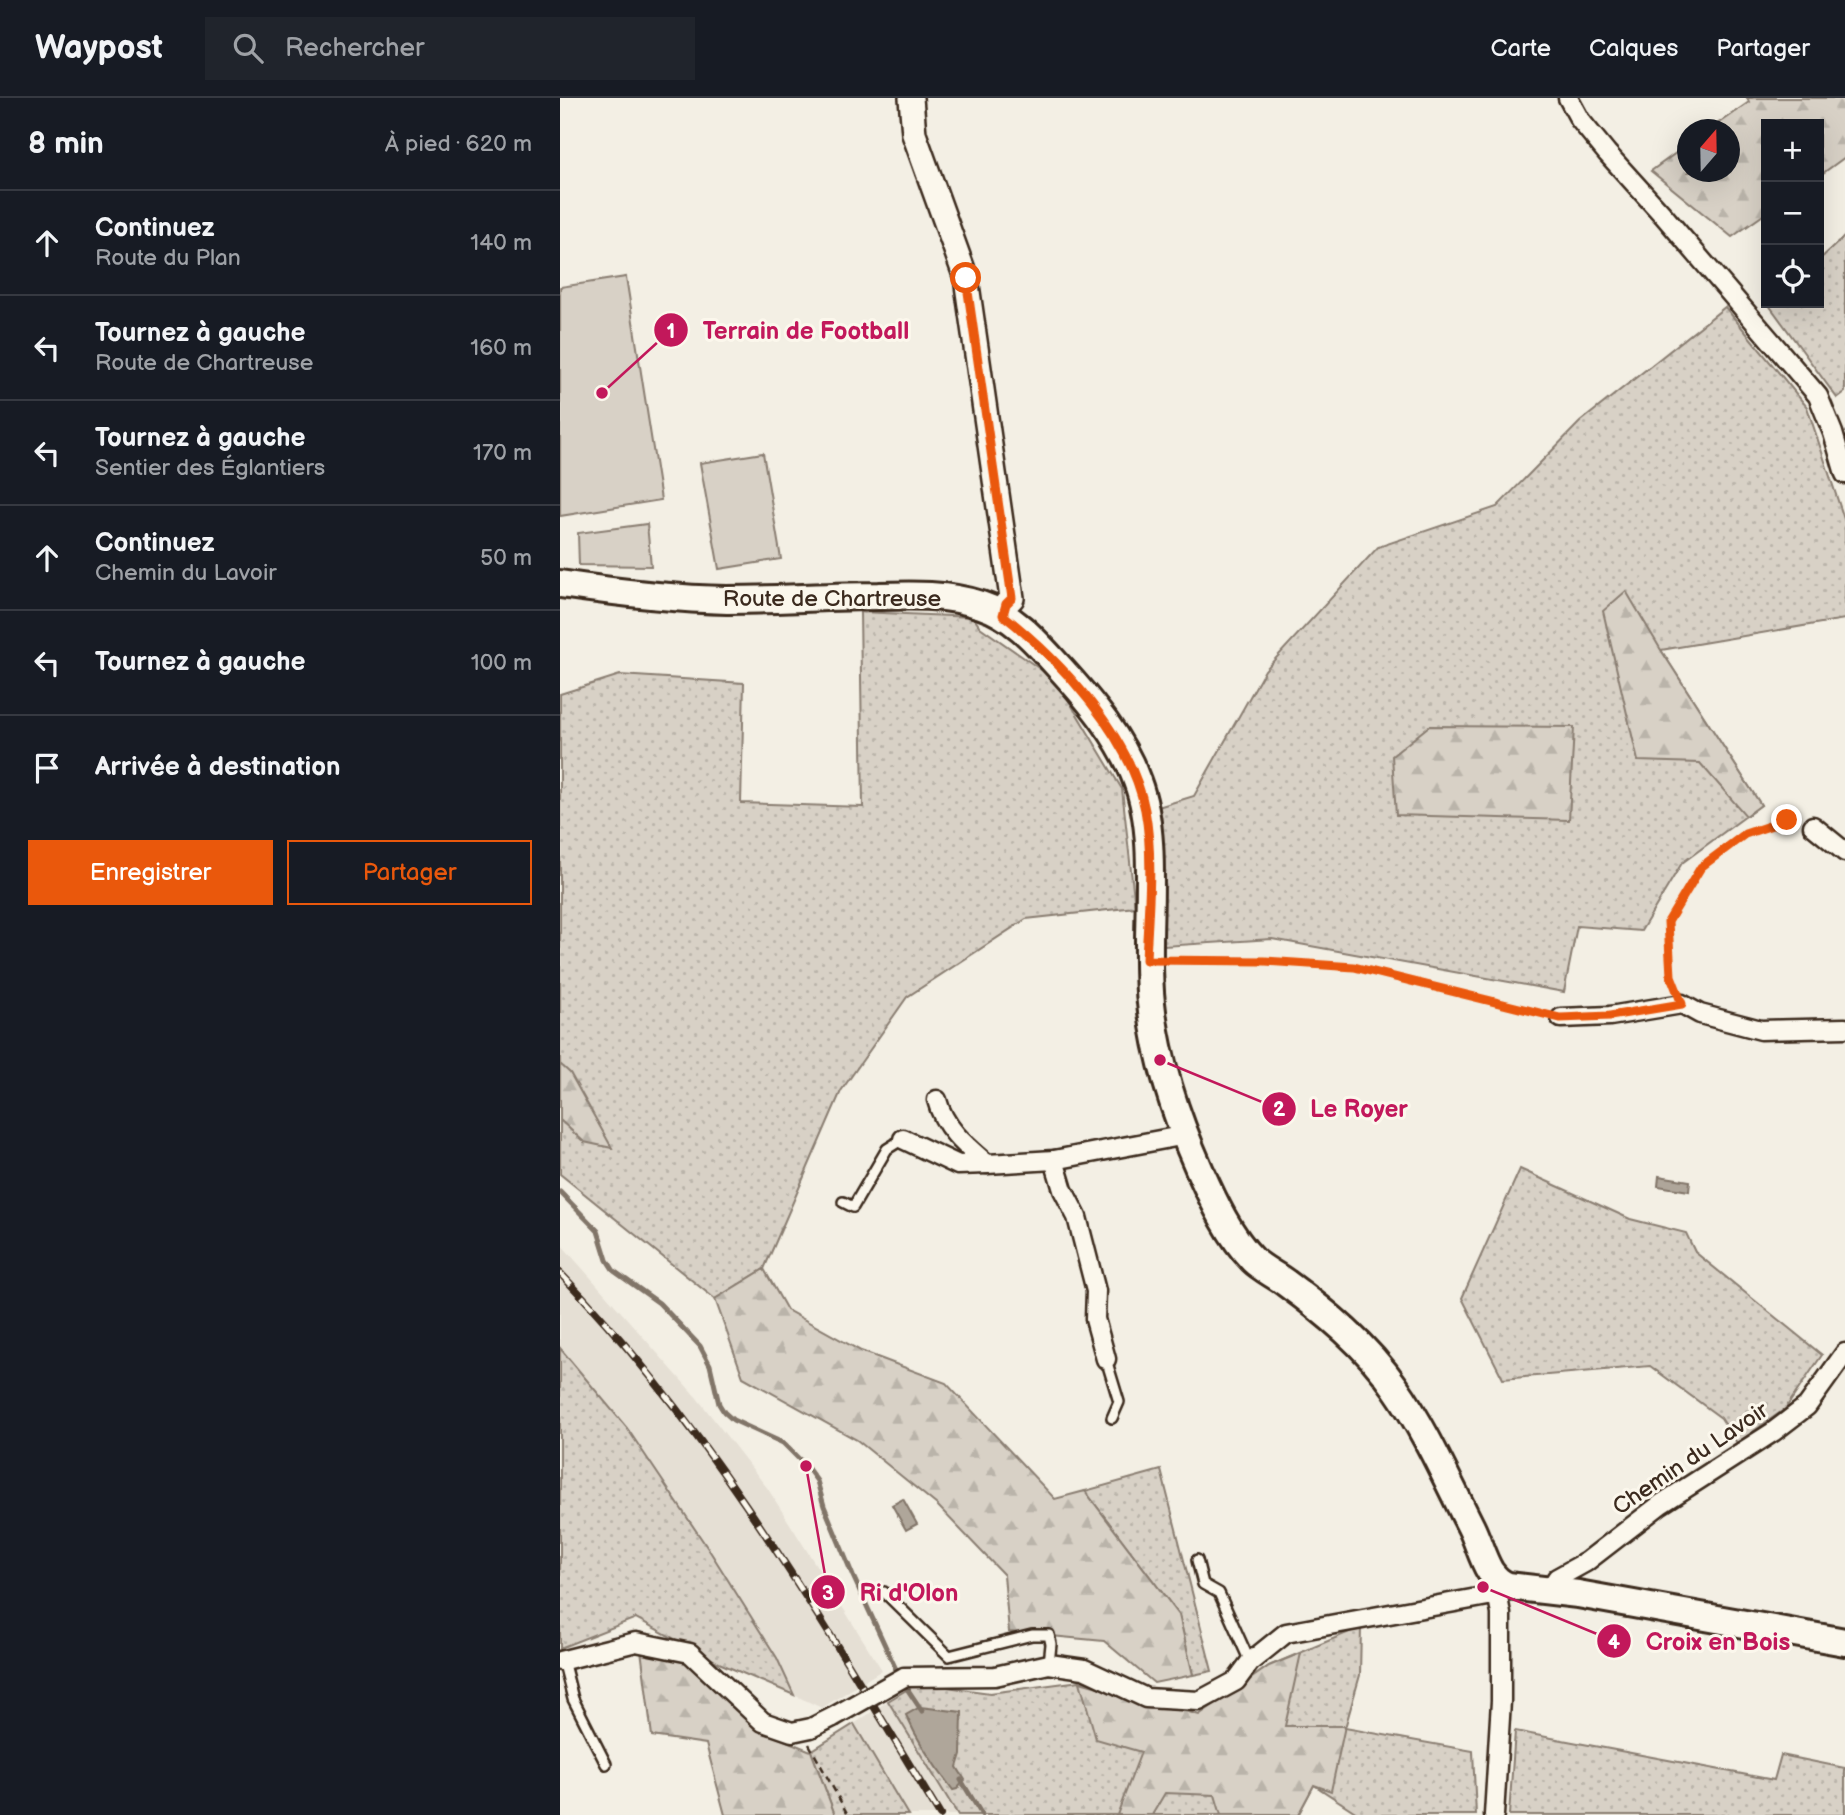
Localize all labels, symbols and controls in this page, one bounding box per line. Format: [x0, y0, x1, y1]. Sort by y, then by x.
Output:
search box [205, 17, 695, 80]
text: Waypost [35, 28, 163, 68]
icon: search [229, 29, 267, 67]
text: Rechercher [285, 33, 424, 64]
text: Carte [1491, 34, 1551, 63]
text: Calques [1589, 34, 1678, 63]
text: Partager [1716, 34, 1810, 63]
north arrow [1677, 119, 1740, 182]
map controls [1761, 119, 1824, 308]
button: + [1761, 119, 1824, 182]
text: 8 min [28, 126, 104, 162]
text: À pied · 620 m [385, 130, 532, 158]
button: − [1761, 182, 1824, 245]
text: Continuez [95, 213, 215, 244]
icon: ahead [28, 224, 66, 262]
text: 140 m [470, 229, 532, 257]
text: Route du Plan [95, 244, 241, 272]
button: locate [1761, 245, 1824, 308]
route start [950, 262, 981, 293]
callout: Terrain de Football [654, 308, 923, 353]
text: Terrain de Football [703, 317, 909, 346]
text: Tournez à gauche [95, 318, 306, 349]
text: 1 [667, 319, 675, 344]
icon: left [28, 329, 66, 367]
text: 160 m [470, 334, 532, 362]
text: Route de Chartreuse [95, 349, 313, 377]
text: Tournez à gauche [95, 423, 306, 454]
icon: left [28, 434, 66, 472]
text: 170 m [473, 439, 532, 467]
text: Sentier des Églantiers [95, 454, 325, 482]
text: Continuez [95, 528, 215, 559]
icon: ahead [28, 539, 66, 577]
text: 50 m [480, 544, 532, 572]
text: Chemin du Lavoir [95, 559, 277, 587]
street label: Route de Chartreuse [723, 585, 941, 613]
icon: left [28, 644, 66, 682]
text: Tournez à gauche [95, 647, 306, 678]
text: 100 m [471, 649, 532, 677]
icon: arrive [28, 749, 66, 787]
text: Arrivée à destination [95, 752, 341, 783]
route end [1771, 804, 1802, 835]
button: Enregistrer [28, 840, 273, 905]
button: Partager [287, 840, 532, 905]
callout: Le Royer [1261, 1086, 1422, 1131]
text: Le Royer [1310, 1095, 1408, 1124]
text: 2 [1273, 1097, 1286, 1122]
street label: Chemin du Lavoir [1607, 1396, 1774, 1521]
callout: Ri d'Olon [811, 1570, 973, 1615]
text: Ri d'Olon [860, 1579, 958, 1608]
text: 3 [822, 1581, 834, 1606]
callout: Croix en Bois [1596, 1619, 1804, 1664]
text: Croix en Bois [1646, 1628, 1790, 1657]
text: 4 [1608, 1630, 1621, 1655]

